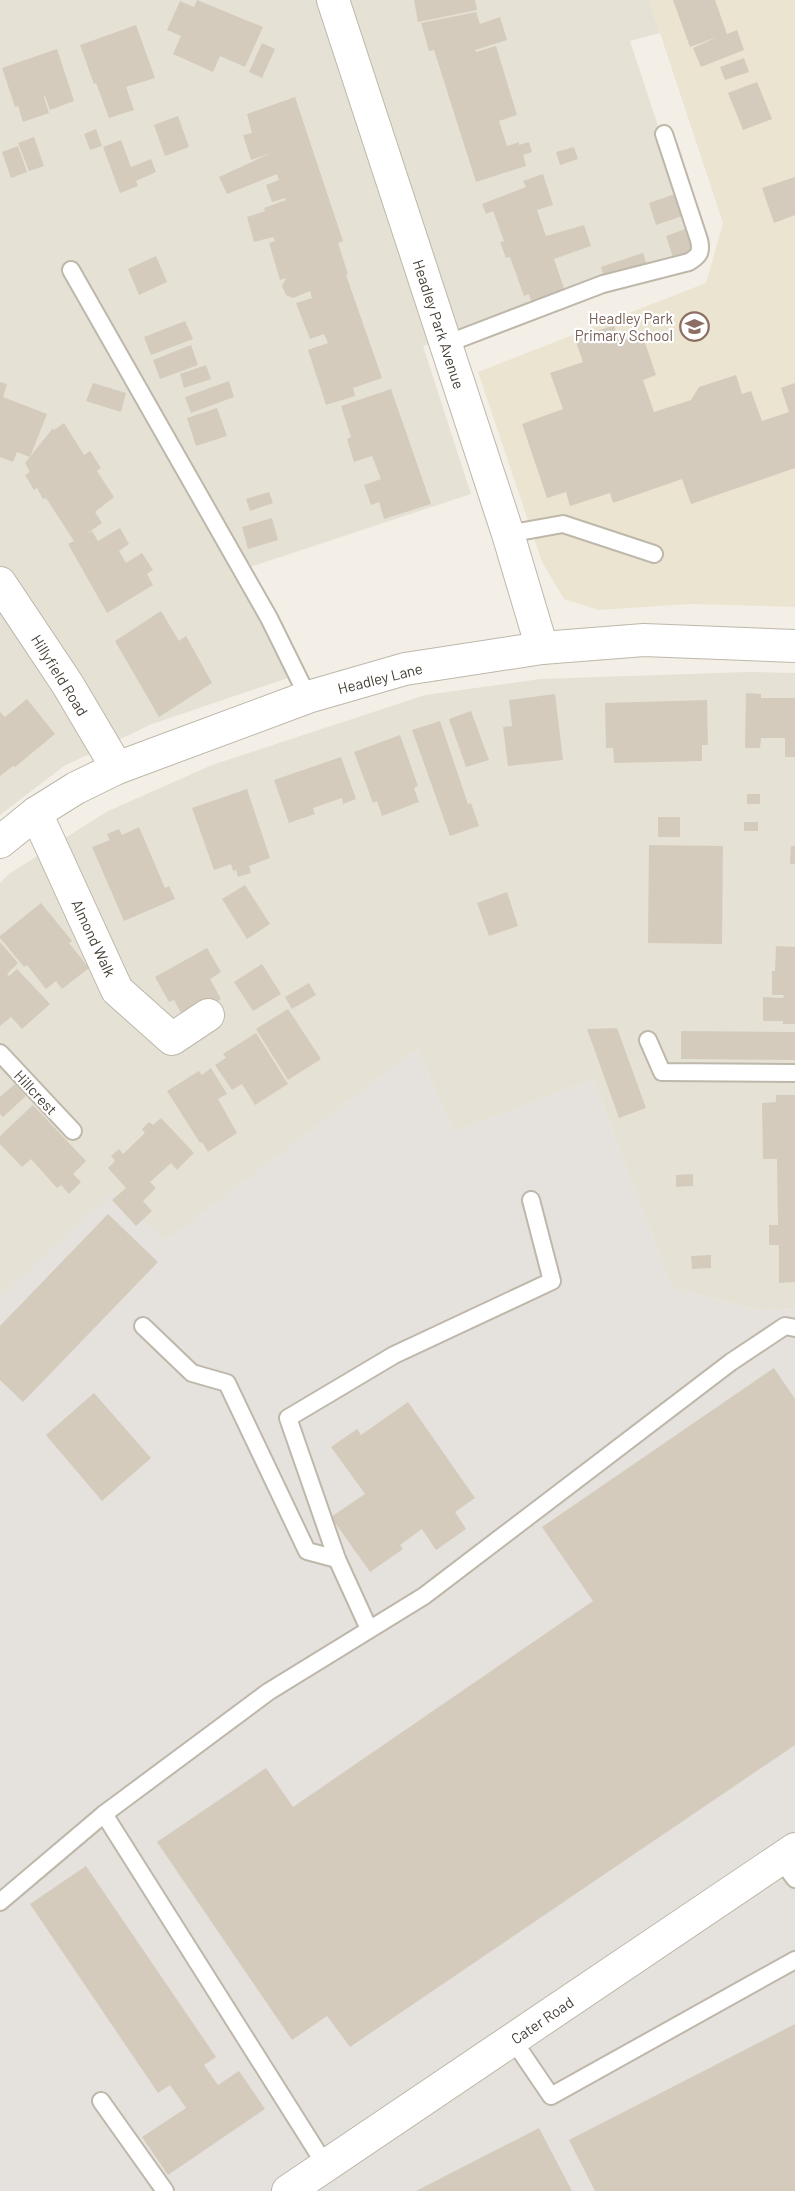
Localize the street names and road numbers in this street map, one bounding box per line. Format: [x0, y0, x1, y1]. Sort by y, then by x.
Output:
street label: Headley Park Avenue [410, 257, 468, 391]
street label: Hillyfield Road [28, 631, 92, 719]
street label: Headley Lane [336, 659, 424, 697]
street label: Almond Walk [68, 896, 120, 980]
street label: Hillcrest [11, 1066, 61, 1118]
street label: Cater Road [507, 1993, 577, 2047]

